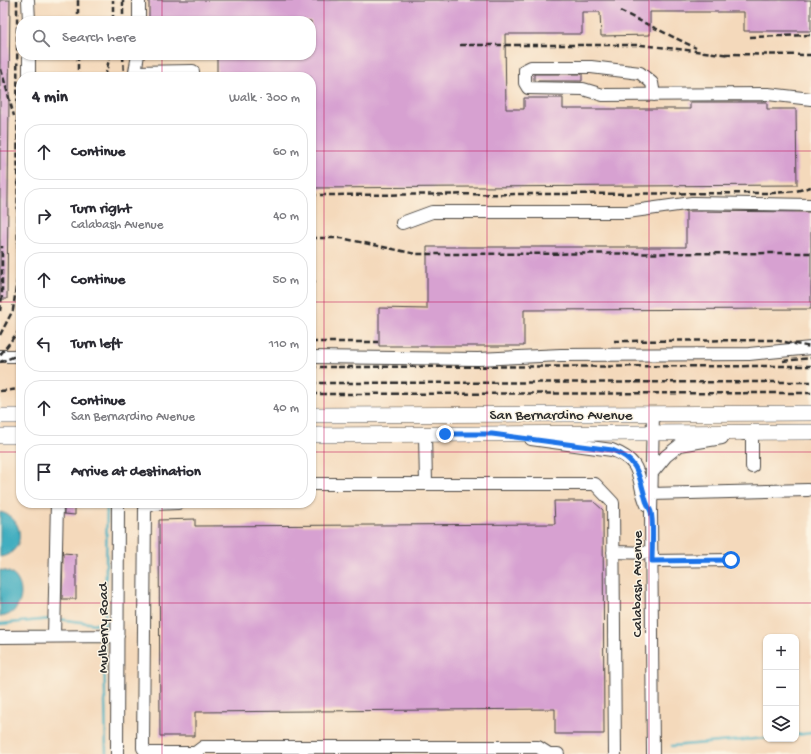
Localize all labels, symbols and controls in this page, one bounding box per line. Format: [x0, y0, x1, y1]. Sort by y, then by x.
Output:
search box [16, 16, 316, 60]
icon: search [30, 27, 52, 49]
text: Search here [62, 29, 136, 47]
text: 4 min [32, 88, 68, 108]
text: Walk · 300 m [229, 91, 300, 106]
icon: ahead [33, 141, 55, 163]
text: Continue [71, 143, 125, 161]
text: 60 m [273, 145, 299, 160]
text: Turn right [71, 200, 131, 218]
icon: right [33, 205, 55, 227]
text: 40 m [273, 209, 299, 224]
text: Calabash Avenue [71, 218, 163, 233]
icon: ahead [33, 269, 55, 291]
text: Continue [71, 271, 125, 289]
text: 50 m [272, 273, 299, 288]
icon: left [33, 333, 55, 355]
text: Turn left [71, 335, 122, 353]
text: 110 m [269, 337, 299, 352]
text: Continue [71, 392, 125, 410]
icon: ahead [33, 397, 55, 419]
text: 40 m [273, 401, 299, 416]
street label: San Bernardino Avenue [489, 407, 633, 425]
text: San Bernardino Avenue [71, 410, 195, 425]
route end [436, 425, 454, 443]
icon: arrive [33, 461, 55, 483]
text: Arrive at destination [71, 463, 201, 481]
street label: Calabash Avenue [629, 530, 647, 637]
route start [722, 551, 740, 569]
street label: Mulberry Road [95, 581, 113, 673]
map controls [763, 634, 799, 742]
button: + [763, 634, 799, 670]
button: − [763, 670, 799, 706]
button: layers [763, 706, 799, 742]

